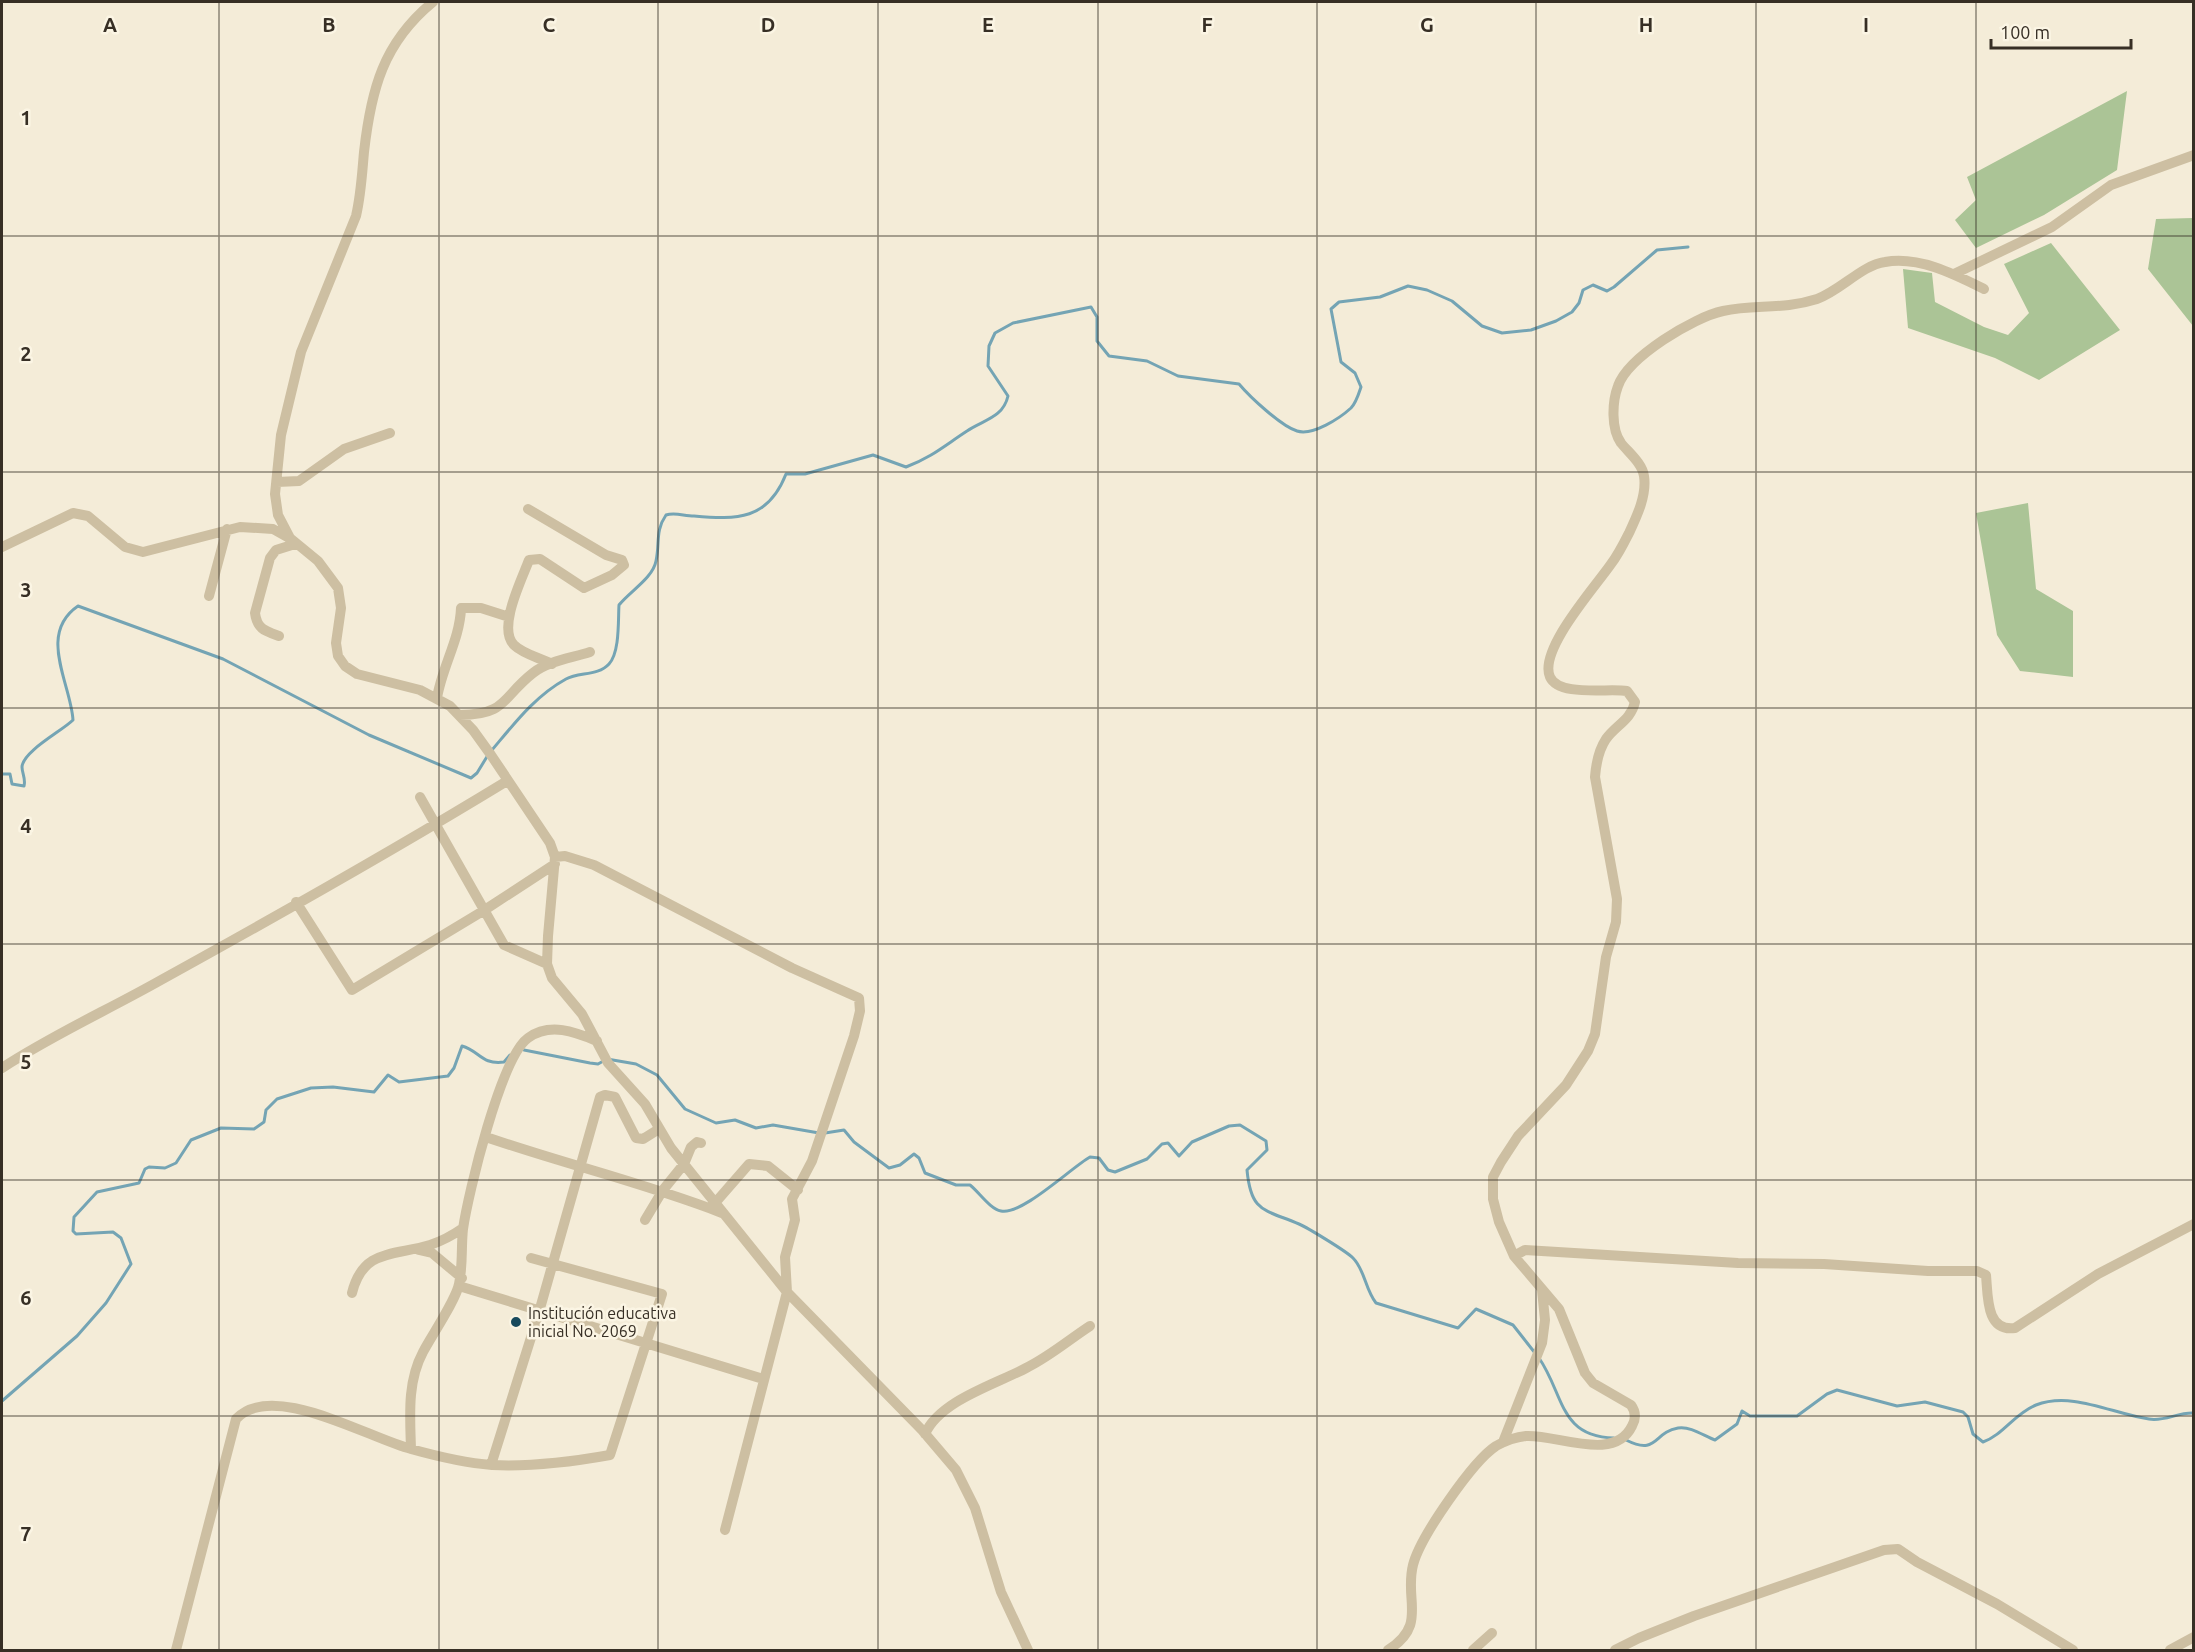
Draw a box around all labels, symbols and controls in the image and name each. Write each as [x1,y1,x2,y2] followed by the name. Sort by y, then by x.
[1991,12,2130,50] scale bar
[103,13,117,36] text: A
[322,13,336,36] text: B
[543,13,556,36] text: C
[761,13,775,36] text: D
[982,13,994,36] text: E
[1201,13,1213,36] text: F
[1420,13,1434,36] text: G
[1639,13,1653,36] text: H
[1863,13,1869,36] text: I
[2000,22,2050,42] text: 100 m
[20,106,32,129] text: 1
[20,342,32,365] text: 2
[20,578,32,601] text: 3
[20,814,32,837] text: 4
[20,1050,32,1073] text: 5
[20,1286,32,1309] text: 6
[528,1304,676,1340] place label: Institución educativa inicial No. 2069
[509,1315,523,1329] marker: Institución educativa inicial No. 2069
[20,1522,32,1545] text: 7

